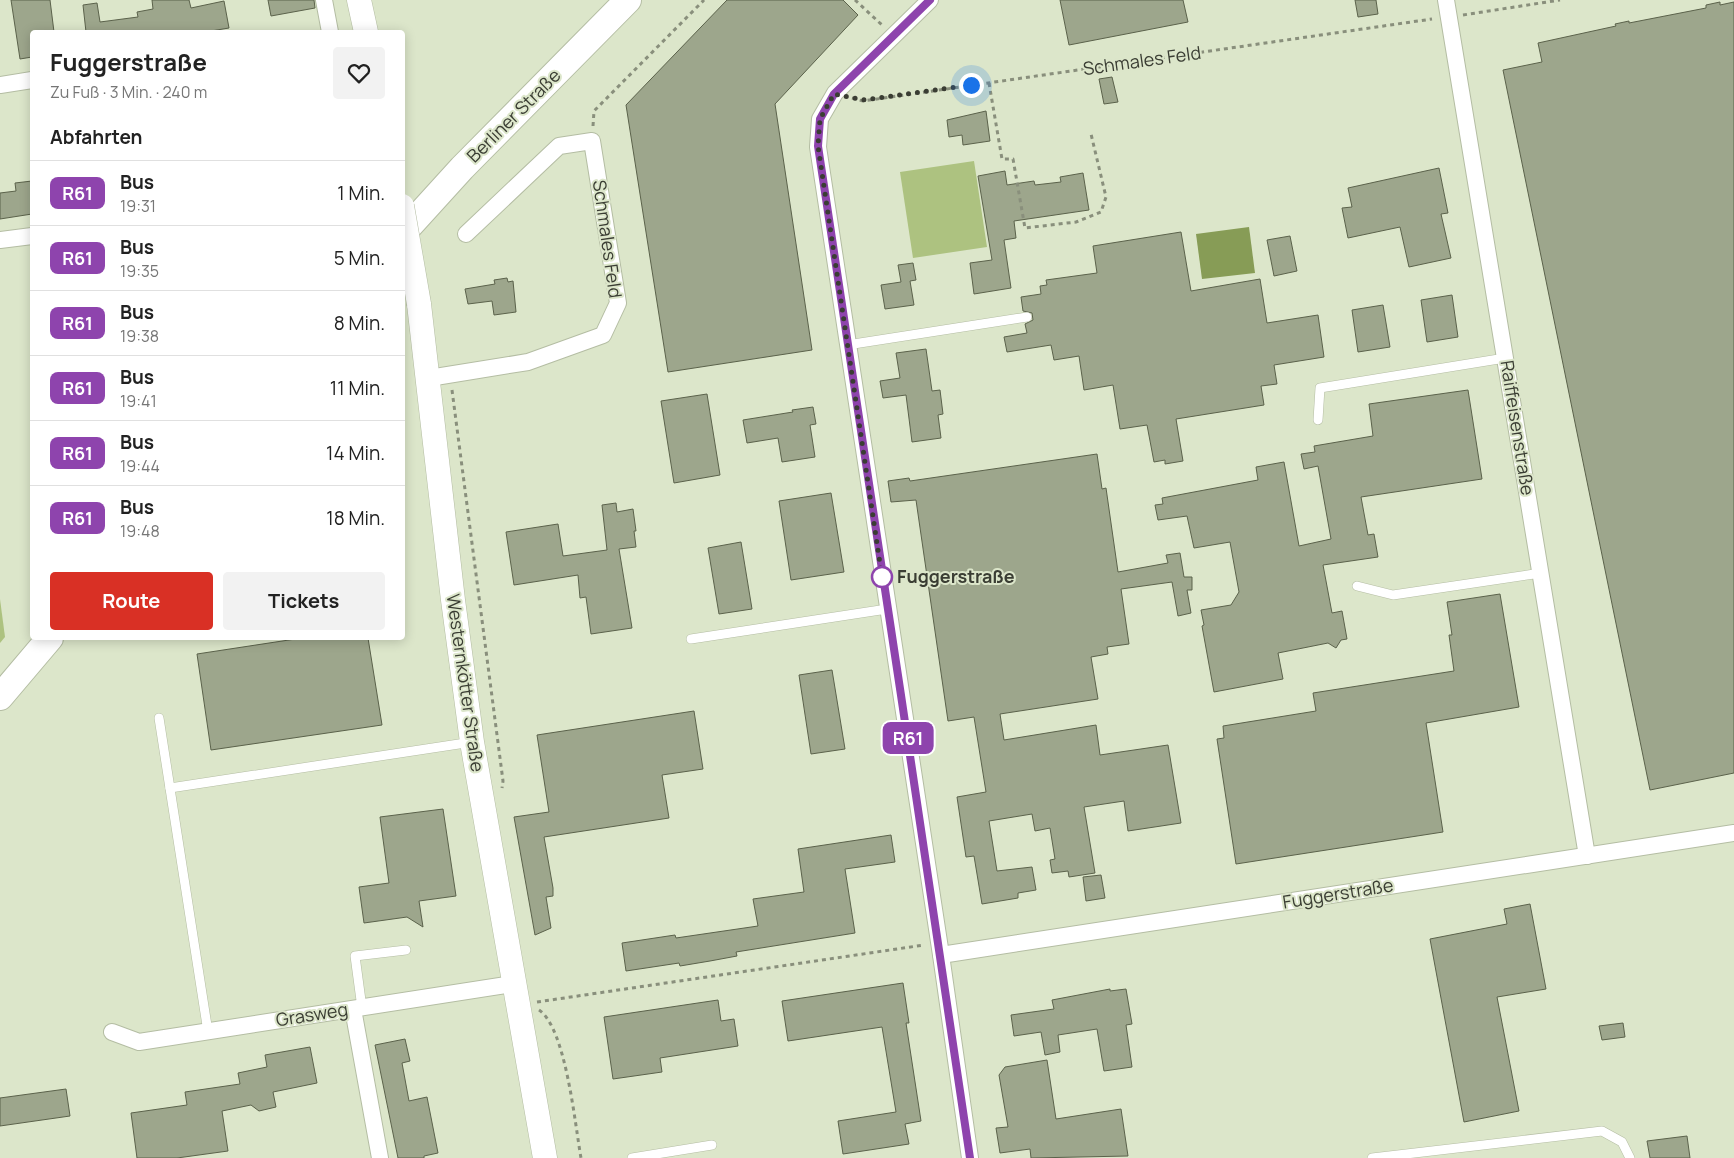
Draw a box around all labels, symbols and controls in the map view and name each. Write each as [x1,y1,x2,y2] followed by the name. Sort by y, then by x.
[1081,40,1202,80] street label: Schmales Feld
[50,45,207,78] text: Fuggerstraße
[333,47,385,99] button: heart
[461,63,565,167] street label: Berliner Straße
[959,73,984,98] your location
[50,81,207,103] text: Zu Fuß · 3 Min. · 240 m
[50,124,143,150] text: Abfahrten
[120,169,154,195] text: Bus
[588,178,628,299] street label: Schmales Feld
[337,180,385,206] text: 1 Min.
[62,181,93,205] text: R61
[120,195,156,217] text: 19:31
[120,234,154,260] text: Bus
[334,245,385,271] text: 5 Min.
[62,246,93,270] text: R61
[120,260,159,282] text: 19:35
[120,299,154,325] text: Bus
[334,310,385,336] text: 8 Min.
[62,311,93,335] text: R61
[120,325,159,347] text: 19:38
[1495,359,1541,497] street label: Raiffeisenstraße
[120,364,154,390] text: Bus
[330,375,385,401] text: 11 Min.
[62,376,93,400] text: R61
[120,390,157,412] text: 19:41
[120,429,154,455] text: Bus
[326,440,385,466] text: 14 Min.
[62,441,93,465] text: R61
[120,455,160,477] text: 19:44
[120,494,154,520] text: Bus
[326,505,385,531] text: 18 Min.
[62,506,93,530] text: R61
[120,520,160,542] text: 19:48
[897,564,1015,588] place label: Fuggerstraße
[871,566,893,588] marker: Fuggerstraße
[50,572,213,630] button: Route
[223,572,385,630] button: Tickets
[442,592,490,773] street label: Westernkötter Straße
[879,722,937,754] line badge: R61
[893,726,923,750] text: R61
[1281,872,1395,914] street label: Fuggerstraße
[274,996,350,1032] street label: Grasweg

